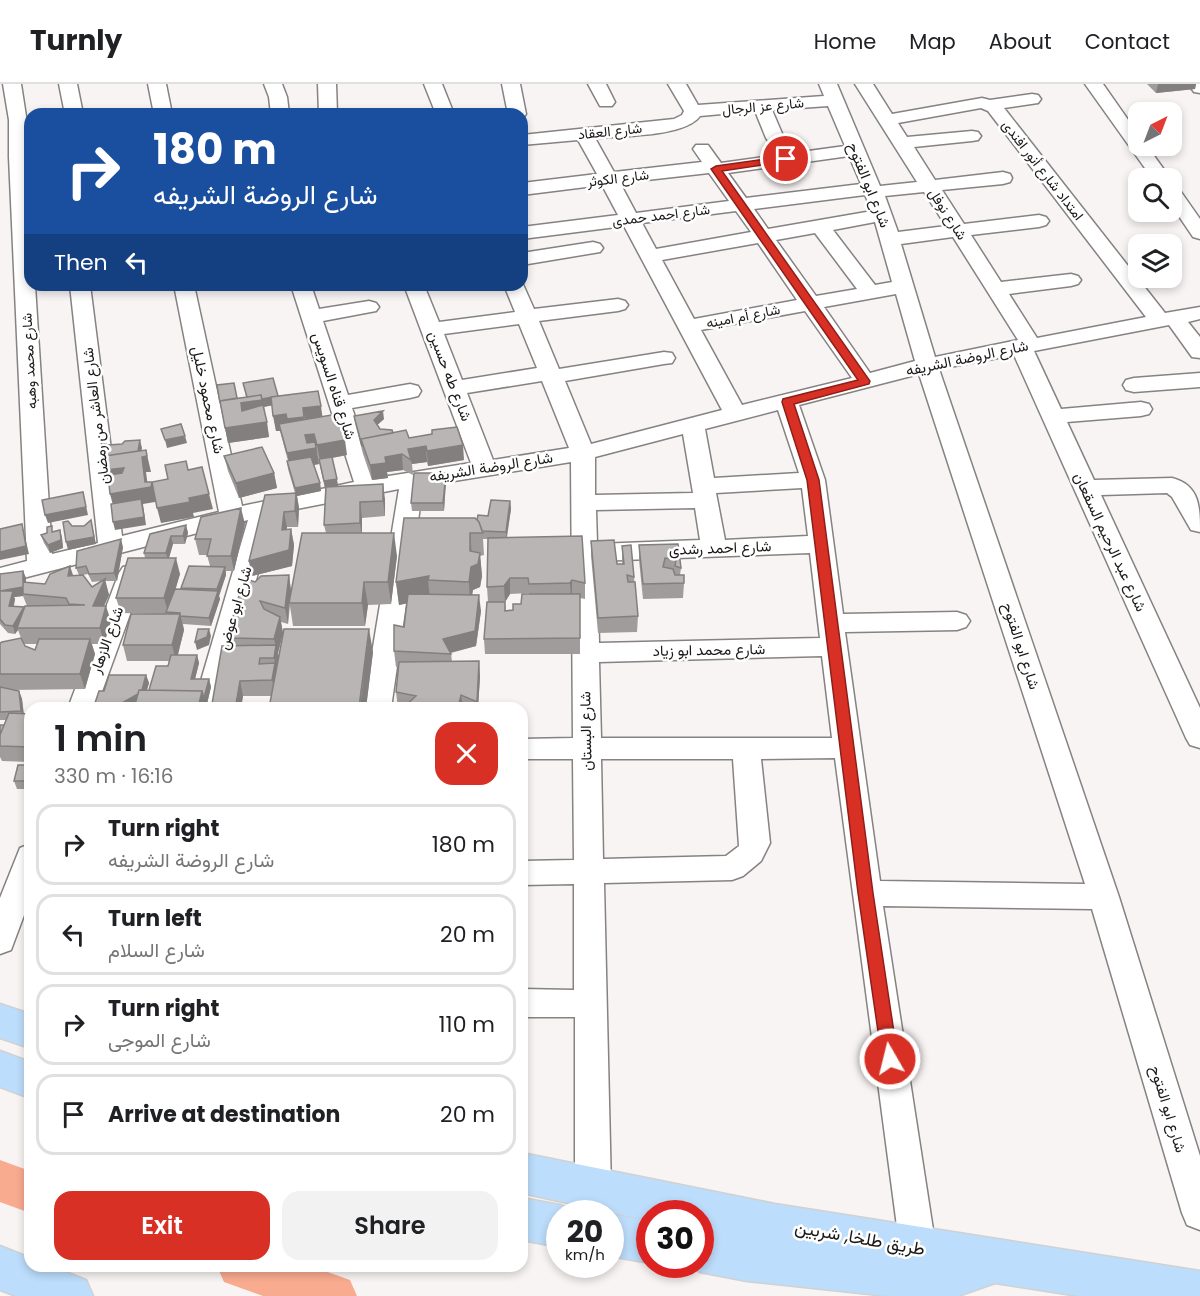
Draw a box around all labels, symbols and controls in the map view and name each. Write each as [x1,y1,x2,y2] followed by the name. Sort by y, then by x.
[30,21,122,60] text: Turnly
[814,27,876,56] text: Home
[909,27,956,56] text: Map
[989,27,1052,56] text: About
[1085,27,1170,56] text: Contact
[721,92,805,121] street label: شارع عز الرجال
[1128,102,1182,156] north arrow
[1128,102,1182,288] map controls
[997,116,1089,225] street label: امتداد شارع أنور افندى
[577,118,643,145] street label: شارع العقاد
[153,120,277,179] text: 180 m
[54,132,132,210] icon: right
[760,133,811,184] pin
[842,139,896,231] street label: شارع ابو الفتوح
[769,142,802,175] icon: arrive
[585,164,650,193] street label: شارع الكوثر
[1128,168,1182,222] button: search
[153,176,378,213] text: شارع الروضة الشريفه
[923,184,972,244] street label: شارع نوفل
[611,199,711,232] street label: شارع احمد حمدى
[1128,234,1182,288] button: layers
[120,246,153,279] icon: left
[54,247,108,278] text: Then
[704,299,782,334] street label: شارع أم امينه
[16,312,43,410] street label: شارع محمد وهبه
[423,328,477,425] street label: شارع طه حسين
[306,330,362,443] street label: شارع قناه السويس
[904,334,1030,382] street label: شارع الروضة الشريفه
[186,344,230,456] street label: شارع محمود خليل
[77,346,115,486] street label: شارع العاشر من رمضان
[428,446,554,488] street label: شارع الروضة الشريفه
[1068,469,1152,615] street label: شارع عبد الرحيم السقعان
[668,535,772,561] street label: شارع احمد رشدى
[213,563,257,652] street label: شارع ابو عوض
[997,600,1045,692] street label: شارع ابو الفتوح
[84,603,129,677] street label: شارع الازهار
[653,638,766,662] street label: شارع محمد ابو زياد
[574,691,598,771] street label: شارع البستان
[54,713,147,764] text: 1 min
[435,722,498,785] button: close
[54,762,173,790] text: 330 m · 16:16
[108,813,219,844] text: Turn right
[57,828,90,861] icon: right
[432,829,495,860] text: 180 m
[108,846,274,874] text: شارع الروضة الشريفه
[108,903,202,934] text: Turn left
[57,918,90,951] icon: left
[440,919,495,950] text: 20 m
[108,936,205,964] text: شارع السلام
[108,993,219,1024] text: Turn right
[57,1008,90,1041] icon: right
[439,1009,495,1040] text: 110 m
[108,1026,211,1054] text: شارع الموجى
[858,1027,922,1091] position arrow
[1144,1063,1192,1155] street label: شارع ابو الفتوح
[57,1098,90,1131] icon: arrive
[108,1099,340,1130] text: Arrive at destination
[440,1099,495,1130] text: 20 m
[54,1191,270,1260] button: Exit
[282,1191,498,1260] button: Share
[636,1200,714,1278] speed limit sign: 30
[567,1210,603,1253] text: 20
[793,1214,927,1261] street label: طريق طلخا, شربين
[565,1244,605,1265] text: km/h

